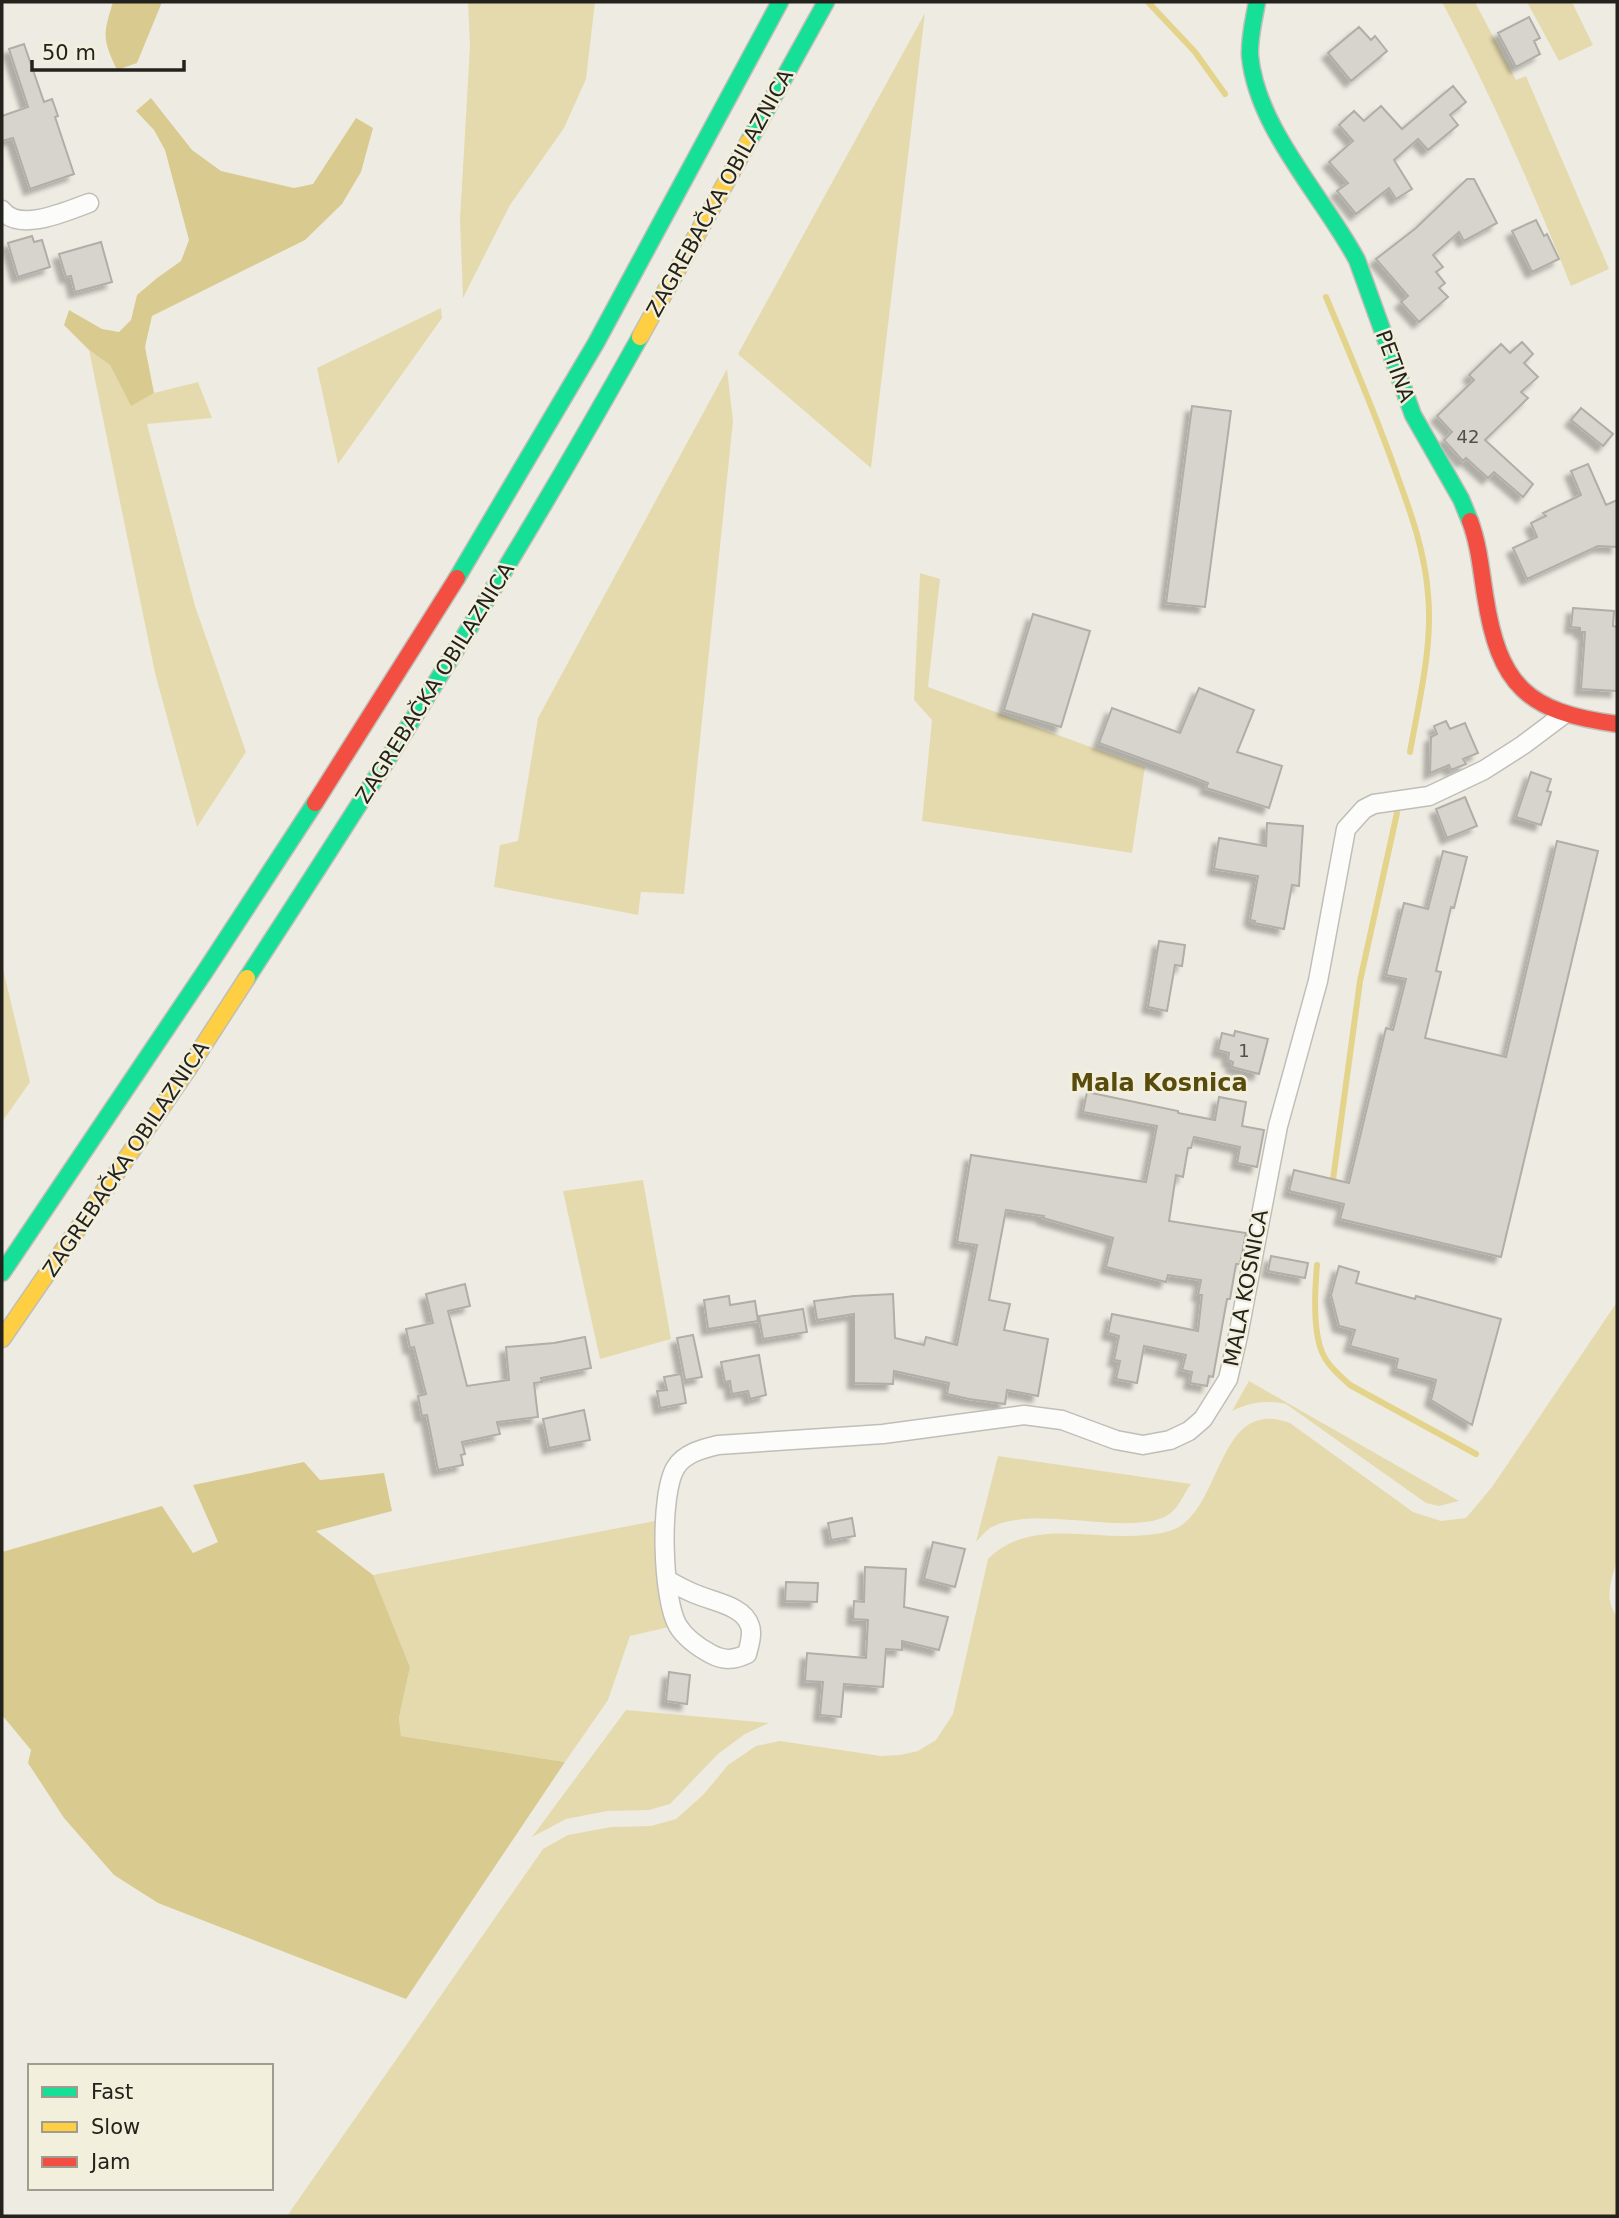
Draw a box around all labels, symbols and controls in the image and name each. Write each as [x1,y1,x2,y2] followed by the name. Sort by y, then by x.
[32,28,184,72] scale bar
[42,41,96,65] text: 50 m
[641,64,798,321] street label: ZAGREBAČKA OBILAZNICA
[1371,327,1419,406] street label: PETINA
[1457,426,1479,447] house number: 42
[350,557,519,808] street label: ZAGREBAČKA OBILAZNICA
[37,1036,214,1281] street label: ZAGREBAČKA OBILAZNICA
[1238,1040,1250,1061] house number: 1
[1070,1069,1248,1097] district label: Mala Kosnica
[1219,1207,1273,1368] street label: MALA KOSNICA
[28,2064,273,2190] legend
[91,2080,133,2104] text: Fast
[91,2115,140,2139] text: Slow
[89,2150,131,2174] text: Jam

